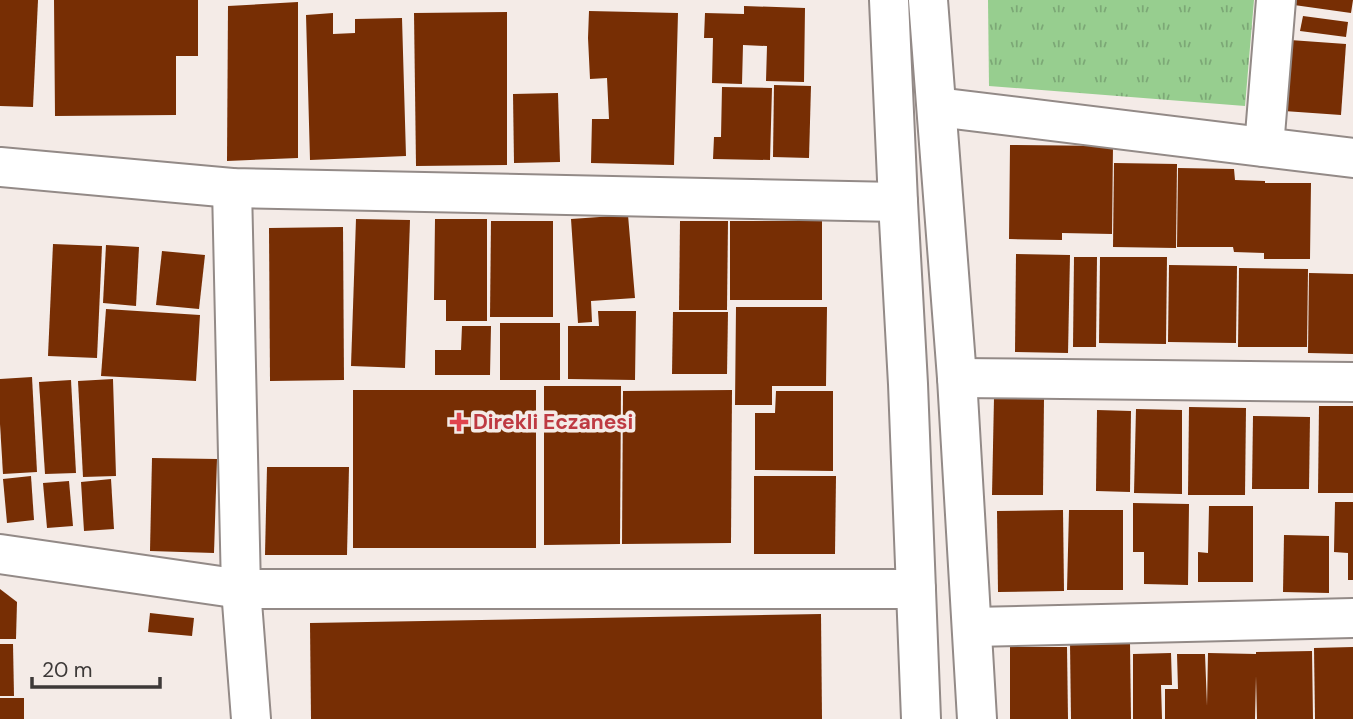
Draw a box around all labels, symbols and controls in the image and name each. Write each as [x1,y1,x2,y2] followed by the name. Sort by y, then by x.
[473,408,633,436] place label: Direkli Eczanesi
[451,414,467,430] marker: Direkli Eczanesi
[32,646,159,690] scale bar
[42,656,93,684] text: 20 m

